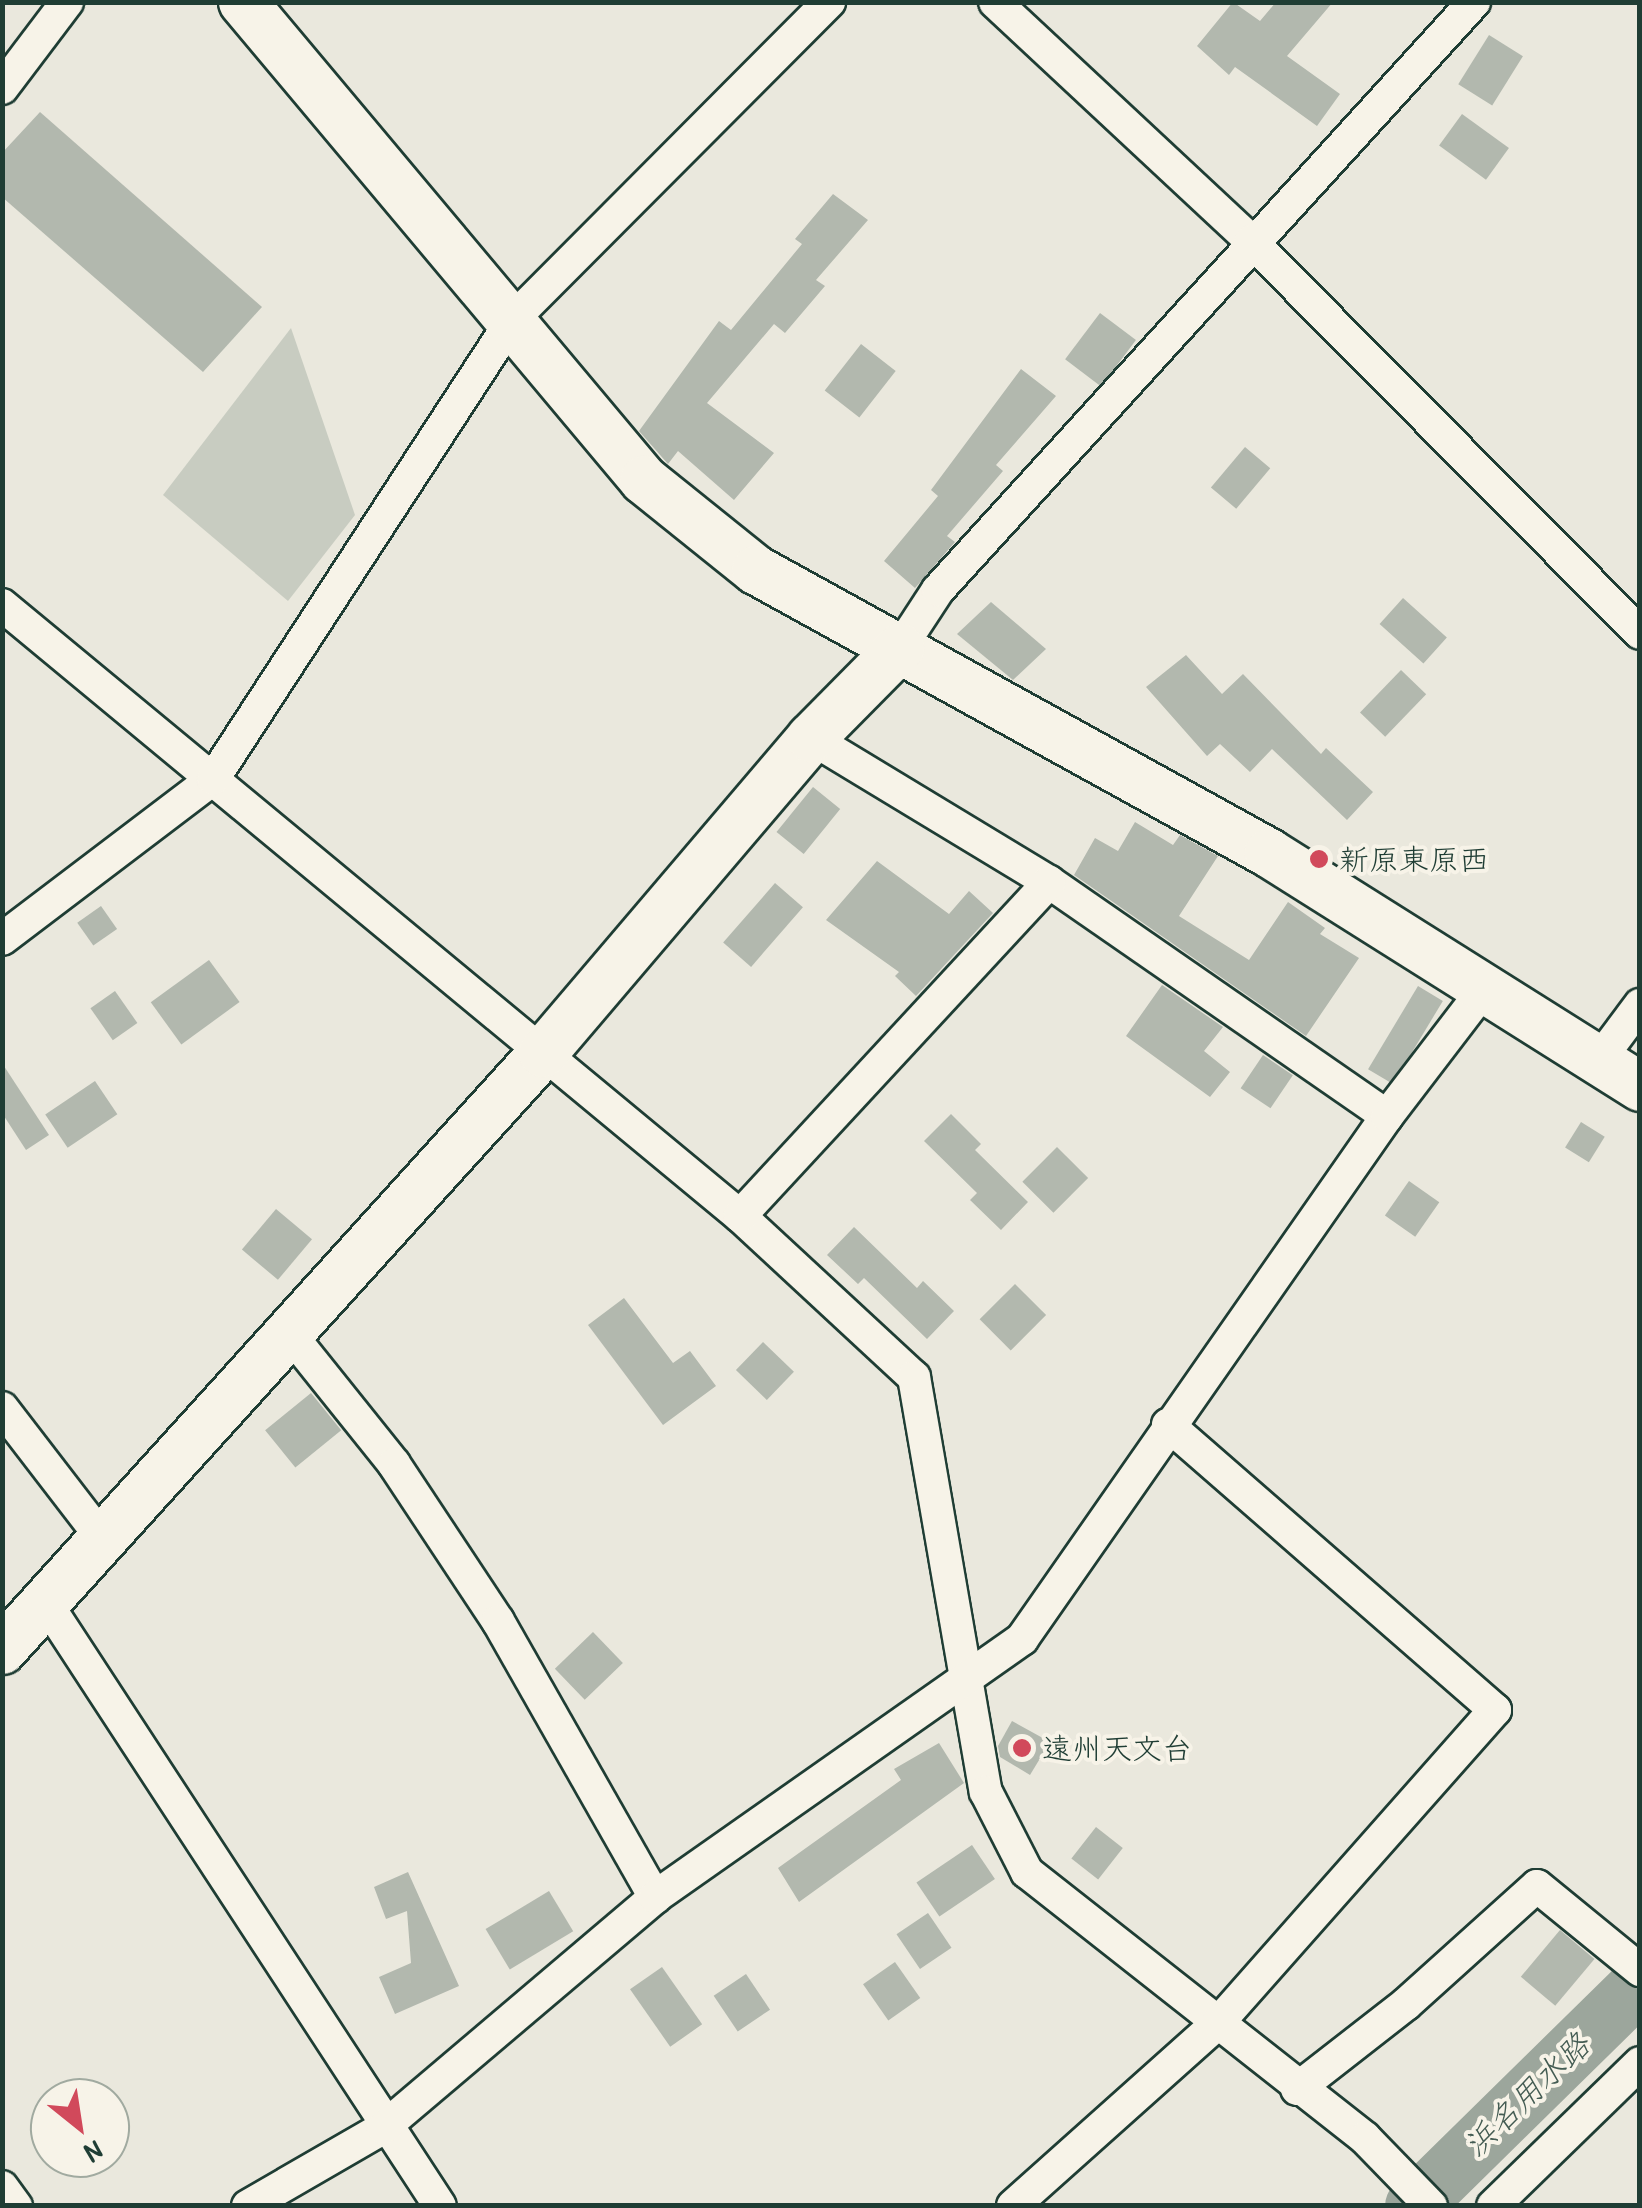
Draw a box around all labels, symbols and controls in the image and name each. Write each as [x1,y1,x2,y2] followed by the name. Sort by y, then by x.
[1339,841,1489,877] place label: 新原東原西
[1308,848,1330,870] marker: 新原東原西
[1042,1730,1192,1766] place label: 遠州天文台
[1011,1737,1033,1759] marker: 遠州天文台
[1456,2026,1598,2164] water label: 浜名用水路
[30,2078,130,2178] north arrow
[78,2132,110,2172] text: N

